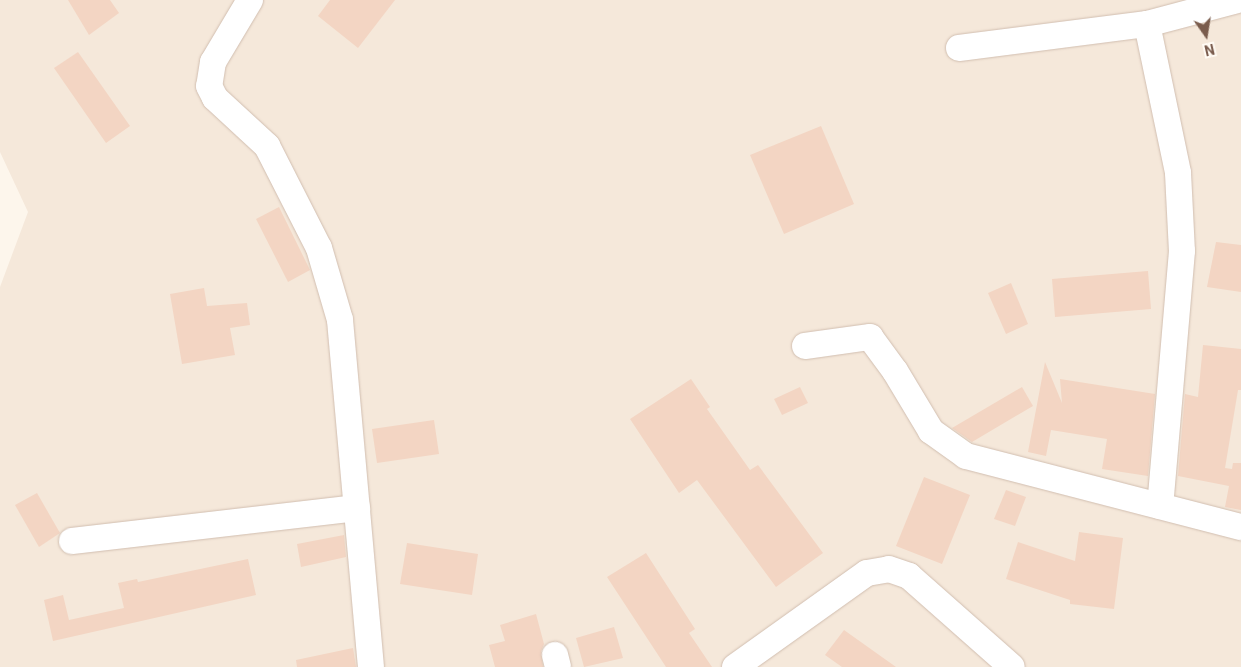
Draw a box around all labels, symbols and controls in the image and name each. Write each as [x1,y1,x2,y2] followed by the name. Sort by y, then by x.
[1181,10,1231,60] north arrow
[1203,41,1216,59] text: N

